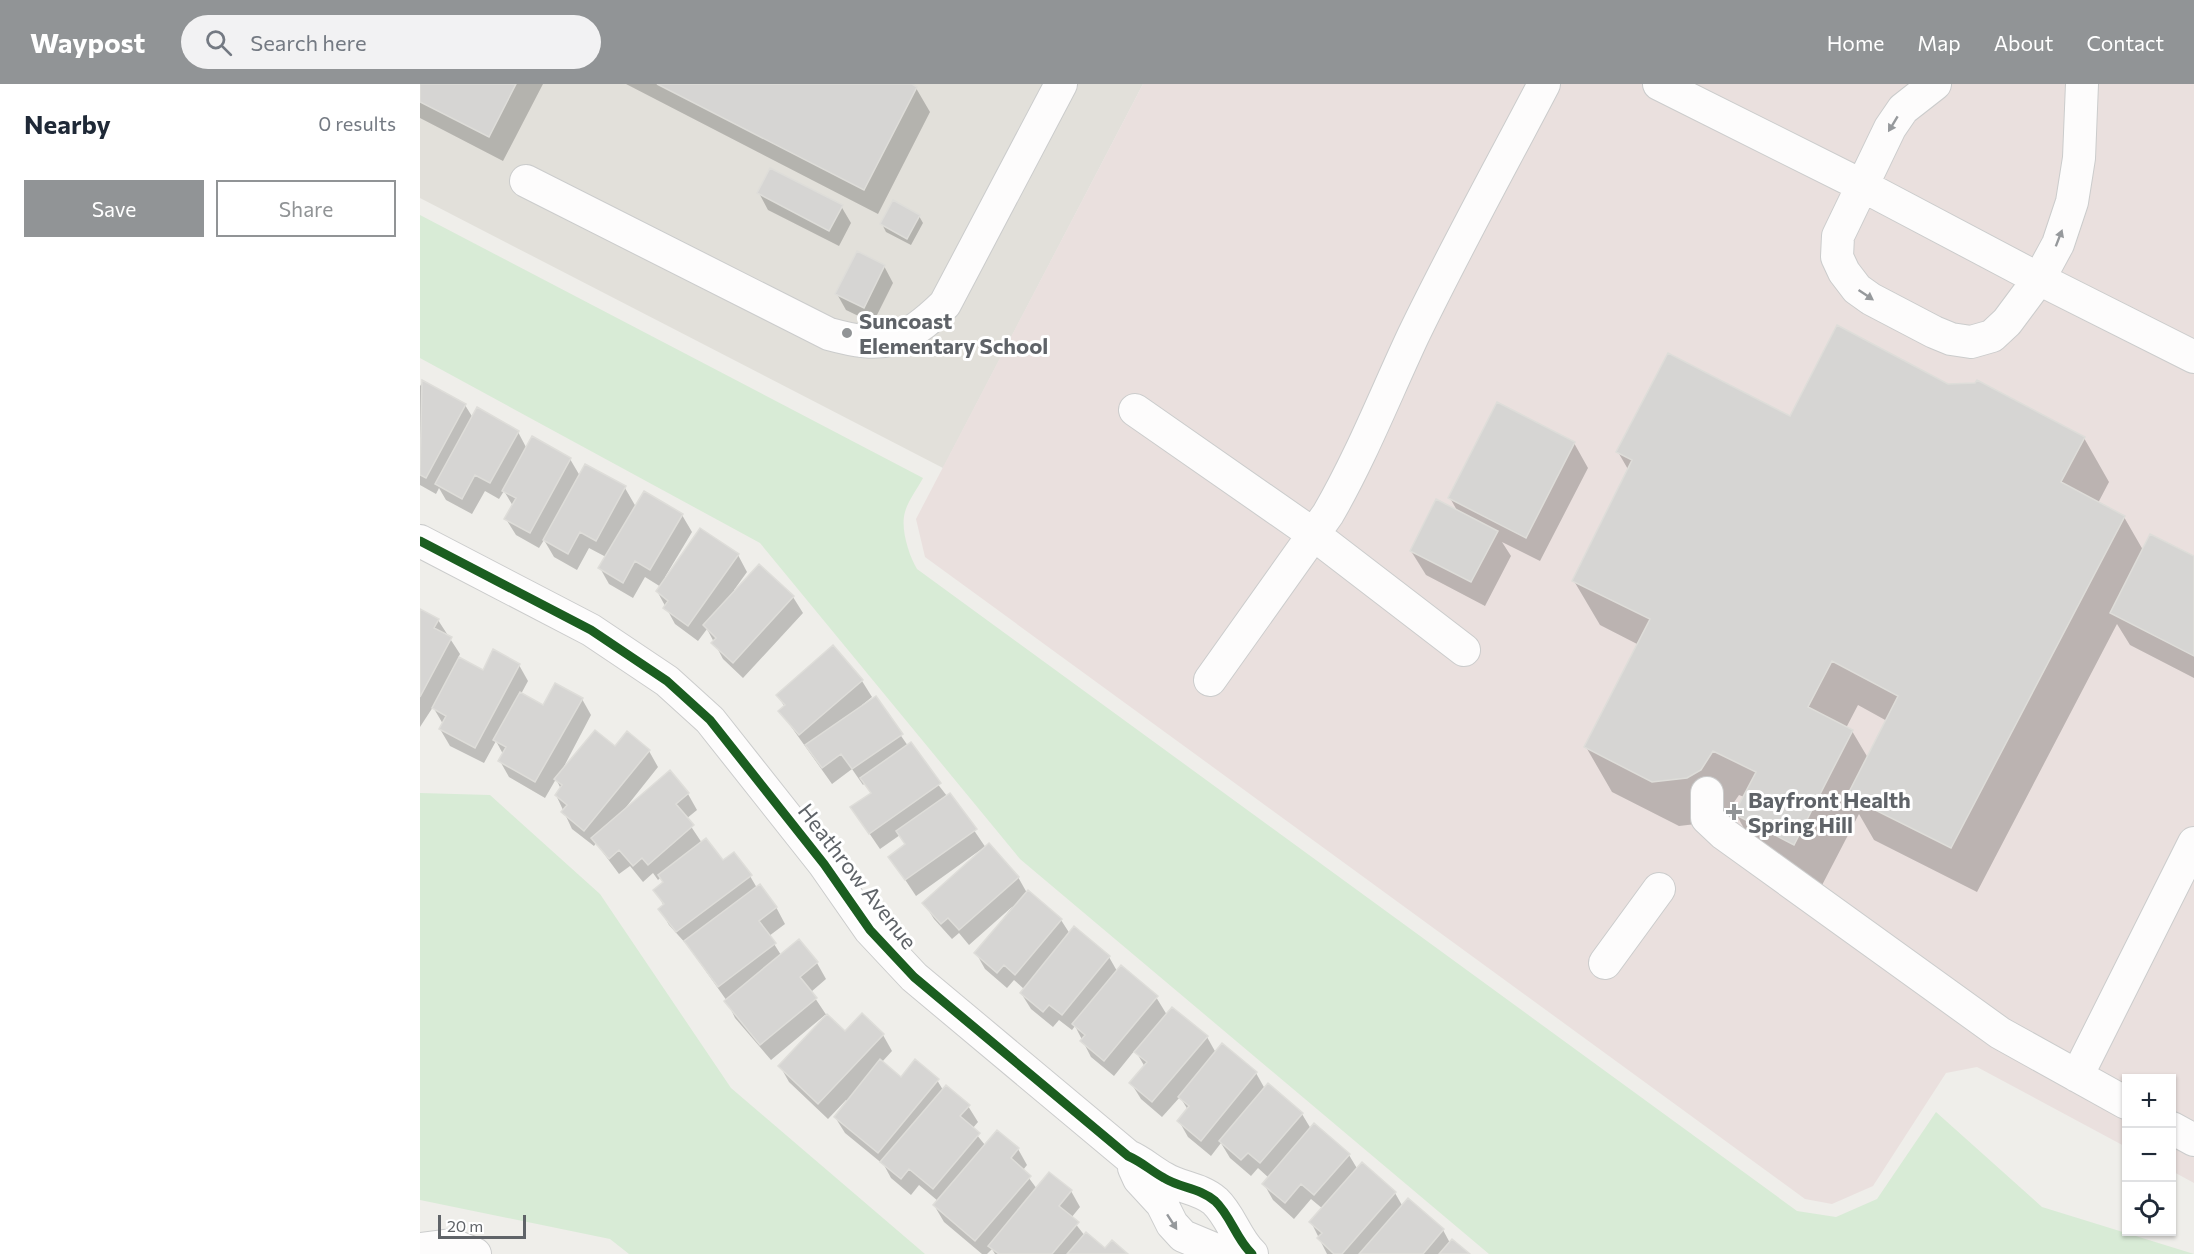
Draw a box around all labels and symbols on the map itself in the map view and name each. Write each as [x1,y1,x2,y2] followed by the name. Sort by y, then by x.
[1888,116,1899,132] one-way arrow
[2055,229,2065,247] one-way arrow
[1858,289,1874,300] one-way arrow
[859,307,1048,359] place label: Suncoast Elementary School
[840,326,854,340] marker: Suncoast Elementary School
[1748,786,1911,838] place label: Bayfront Health Spring Hill
[793,798,923,954] street label: Heathrow Avenue
[1725,803,1743,821] marker: Bayfront Health Spring Hill
[438,1212,526,1240] scale bar
[1166,1213,1178,1229] one-way arrow

